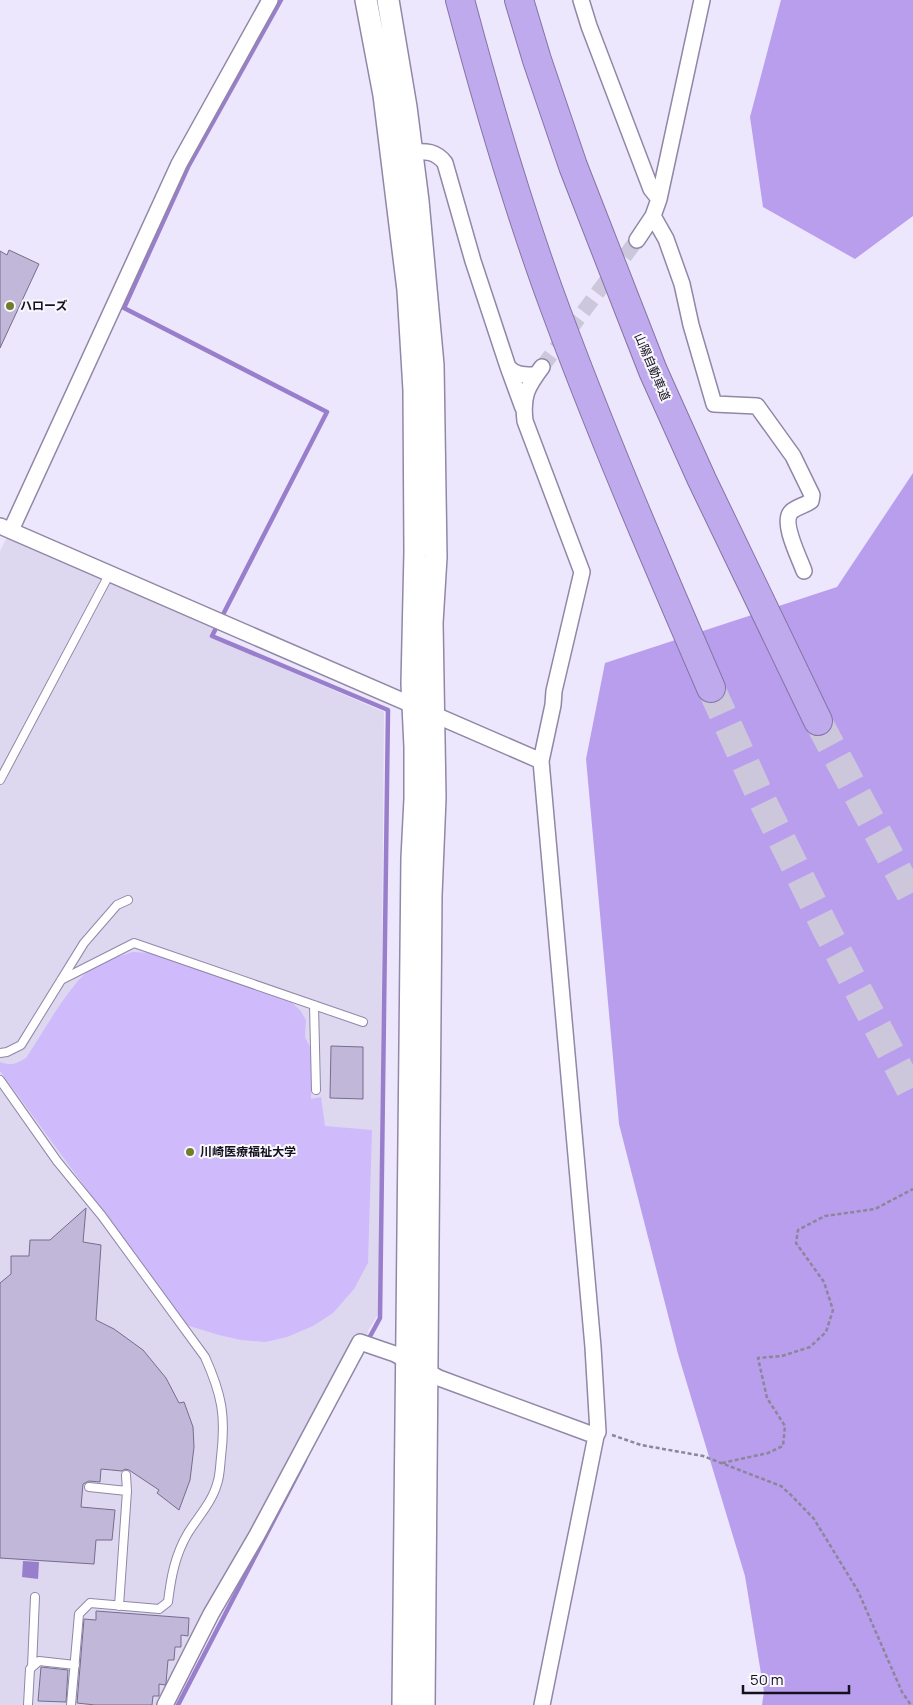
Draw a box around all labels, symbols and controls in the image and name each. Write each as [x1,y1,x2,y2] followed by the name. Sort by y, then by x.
[20,297,67,314] place label: ハローズ
[4,300,16,312] marker: ハローズ
[631,330,674,403] street label: 山陽自動車道
[200,1143,296,1160] place label: 川崎医療福祉大学
[184,1146,196,1158] marker: 川崎医療福祉大学
[743,1662,849,1694] scale bar
[750,1669,784,1690] text: 50 m

